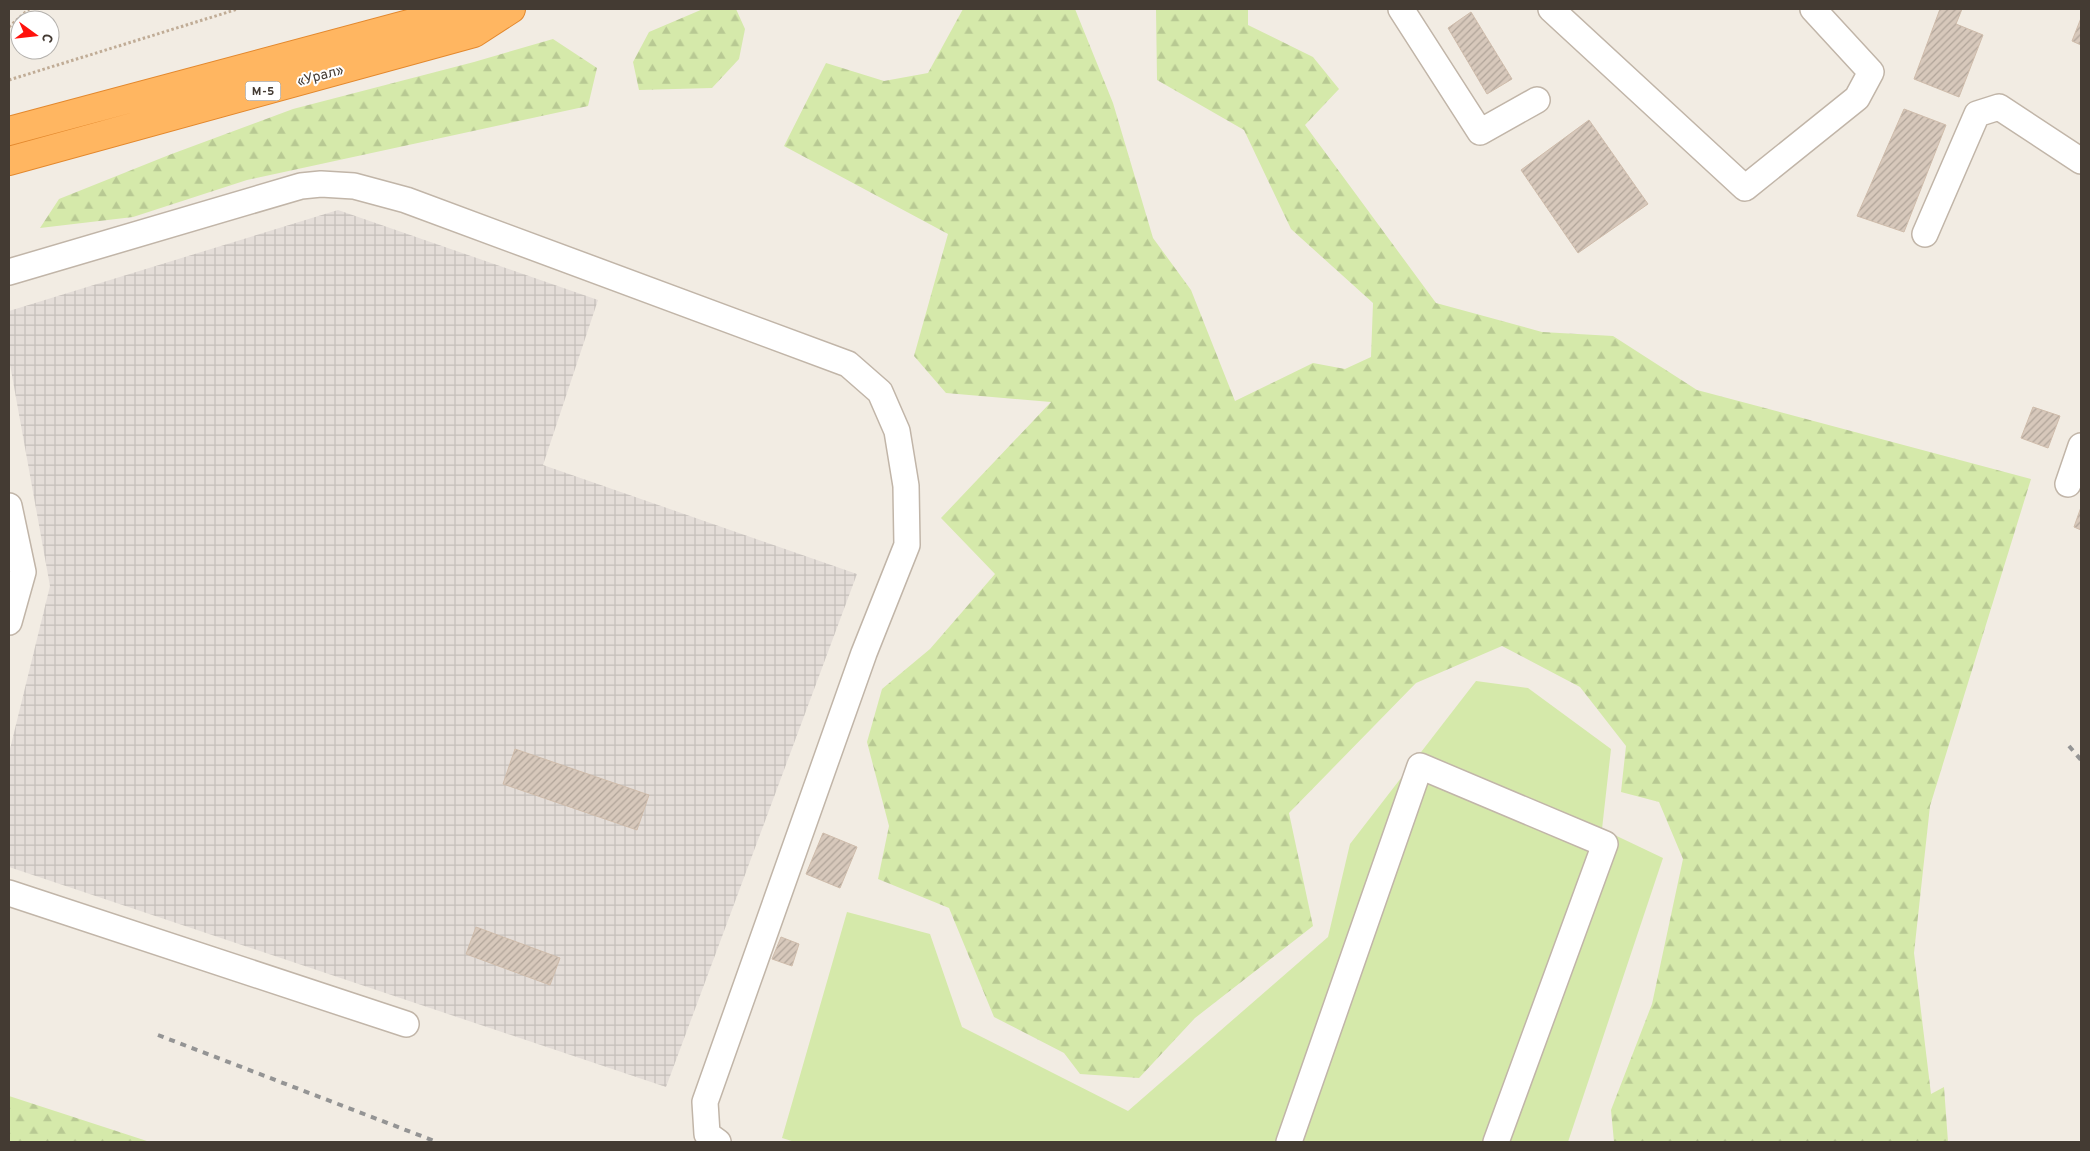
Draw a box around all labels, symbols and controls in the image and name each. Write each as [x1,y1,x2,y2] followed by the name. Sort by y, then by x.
[10,10,60,60] north arrow
[37,31,55,45] text: С
[295,62,346,91] street label: «Урал»
[246,82,280,100] road number: М-5

